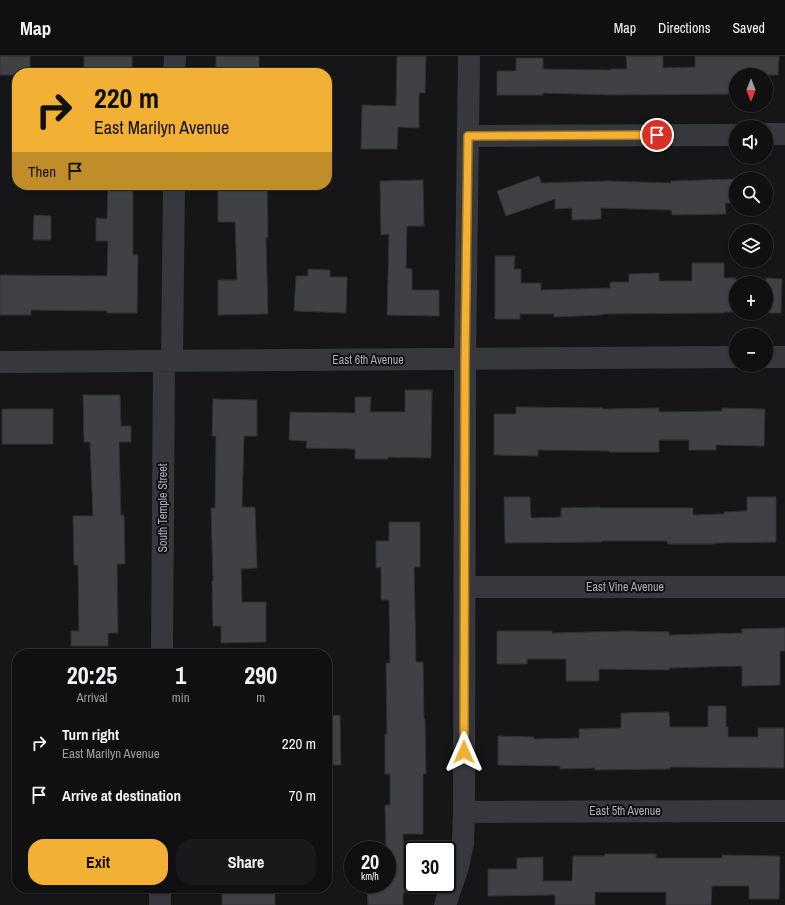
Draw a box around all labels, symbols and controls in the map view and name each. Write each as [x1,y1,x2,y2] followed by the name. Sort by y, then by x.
[20,15,51,41] text: Map
[614,19,636,37] text: Map
[658,19,710,37] text: Directions
[732,19,765,37] text: Saved
[729,68,773,112] north arrow
[729,68,773,372] map controls
[94,79,159,117] text: 220 m
[28,84,80,136] icon: right
[94,115,229,140] text: East Marilyn Avenue
[640,118,674,152] pin
[729,120,773,164] button: sound
[646,124,668,146] icon: arrive
[64,160,86,182] icon: arrive
[28,161,56,182] text: Then
[729,172,773,216] button: search
[729,224,773,268] button: layers
[729,276,773,320] button: +
[729,328,773,372] button: −
[332,352,404,368] street label: East 6th Avenue
[155,463,171,553] street label: South Temple Street
[586,579,664,595] street label: East Vine Avenue
[67,659,117,691] text: 20:25
[175,659,186,691] text: 1
[244,659,277,691] text: 290
[77,689,107,706] text: Arrival
[172,689,190,706] text: min
[256,689,265,706] text: m
[62,724,119,745] text: Turn right
[443,731,485,773] position arrow
[28,732,50,754] icon: right
[282,733,316,754] text: 220 m
[62,745,160,762] text: East Marilyn Avenue
[28,784,50,806] icon: arrive
[62,785,181,806] text: Arrive at destination
[289,785,316,806] text: 70 m
[589,803,661,819] street label: East 5th Avenue
[28,839,168,885] button: Exit
[176,839,316,885] button: Share
[404,841,456,893] speed limit sign: 30
[361,848,379,875] text: 20
[361,870,379,883] text: km/h

